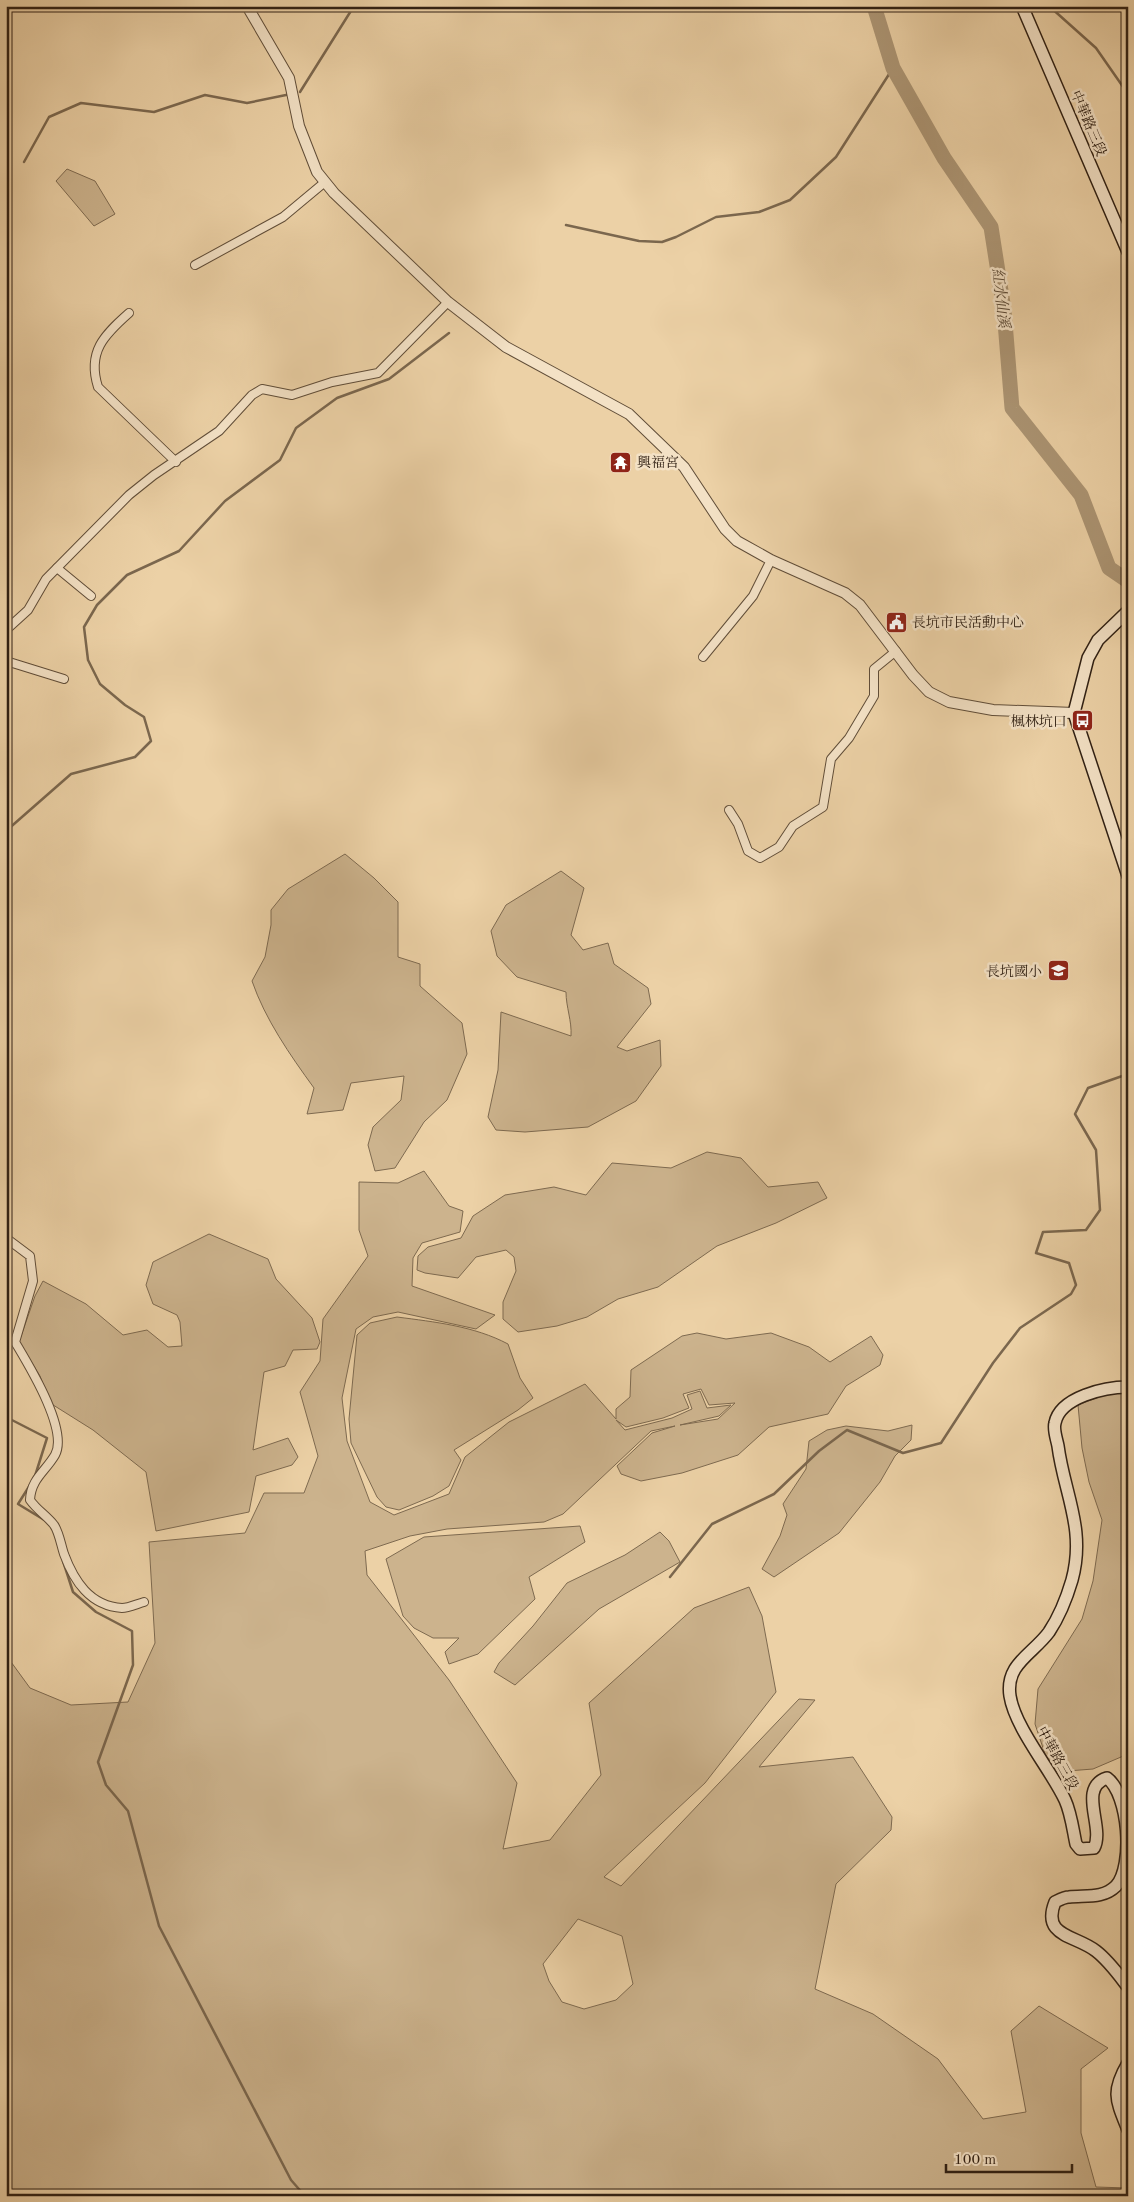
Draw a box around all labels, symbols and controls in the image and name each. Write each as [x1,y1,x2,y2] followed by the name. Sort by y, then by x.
[1068,88,1109,158] street label: 中華路三段
[988,267,1013,331] water label: 紅水仙溪
[609,450,633,474] temple icon: 興福宮
[637,455,679,470] place label: 興福宮
[884,610,908,634] public building icon: 長坑市民活動中心
[912,615,1024,630] place label: 長坑市民活動中心
[1071,709,1095,733] bus stop icon: 楓林坑口
[1011,714,1067,729] place label: 楓林坑口
[1046,959,1070,983] school or university icon: 長坑國小
[986,964,1042,979] place label: 長坑國小
[1034,1724,1081,1792] street label: 中華路三段
[946,2142,1073,2174] scale bar
[954,2153,996,2168] text: 100 m

